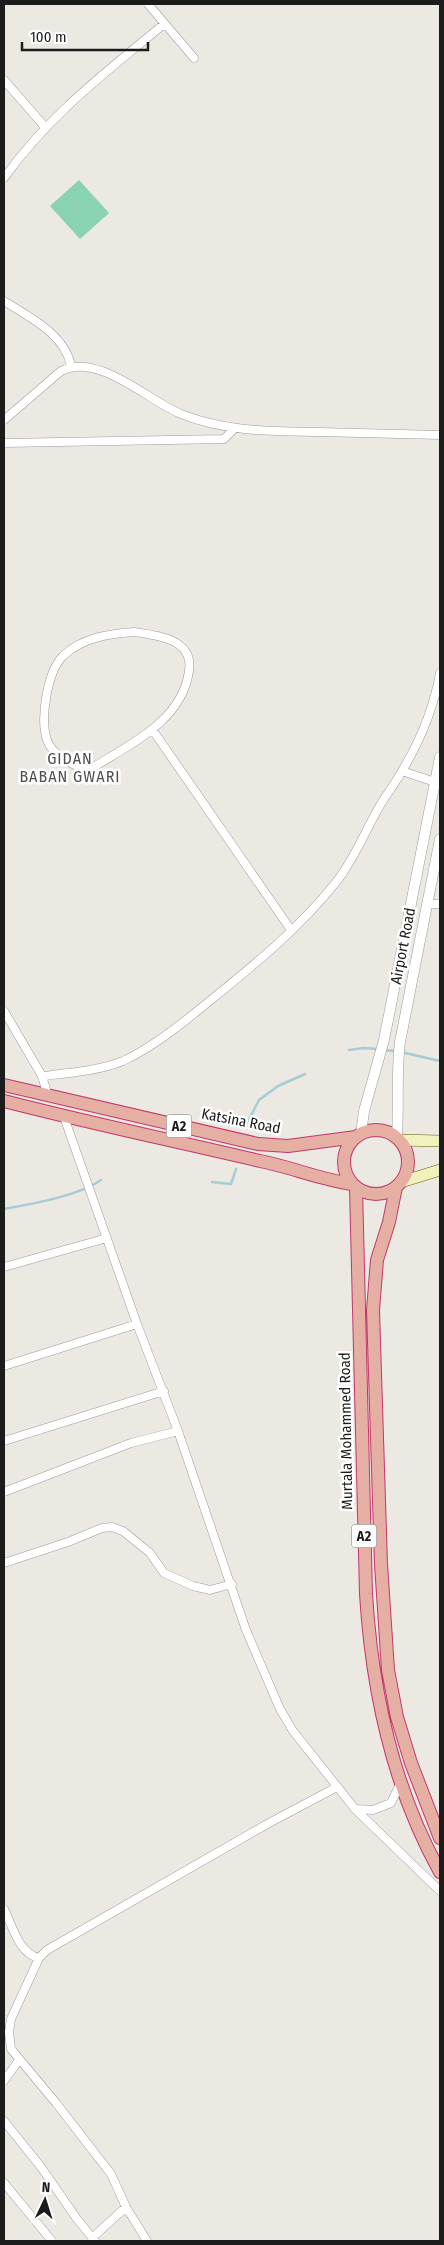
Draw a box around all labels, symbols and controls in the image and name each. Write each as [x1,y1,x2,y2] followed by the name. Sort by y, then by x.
[22,20,149,52] scale bar
[30,28,67,46] text: 100 m
[19,749,121,786] district label: GIDAN BABAN GWARI
[387,906,419,986] street label: Airport Road
[200,1105,282,1137] street label: Katsina Road
[166,1114,192,1138] road number: A2
[336,1352,356,1510] street label: Murtala Mohammed Road
[352,1524,376,1548] road number: A2
[20,2175,70,2225] north arrow
[41,2179,51,2196] text: N

